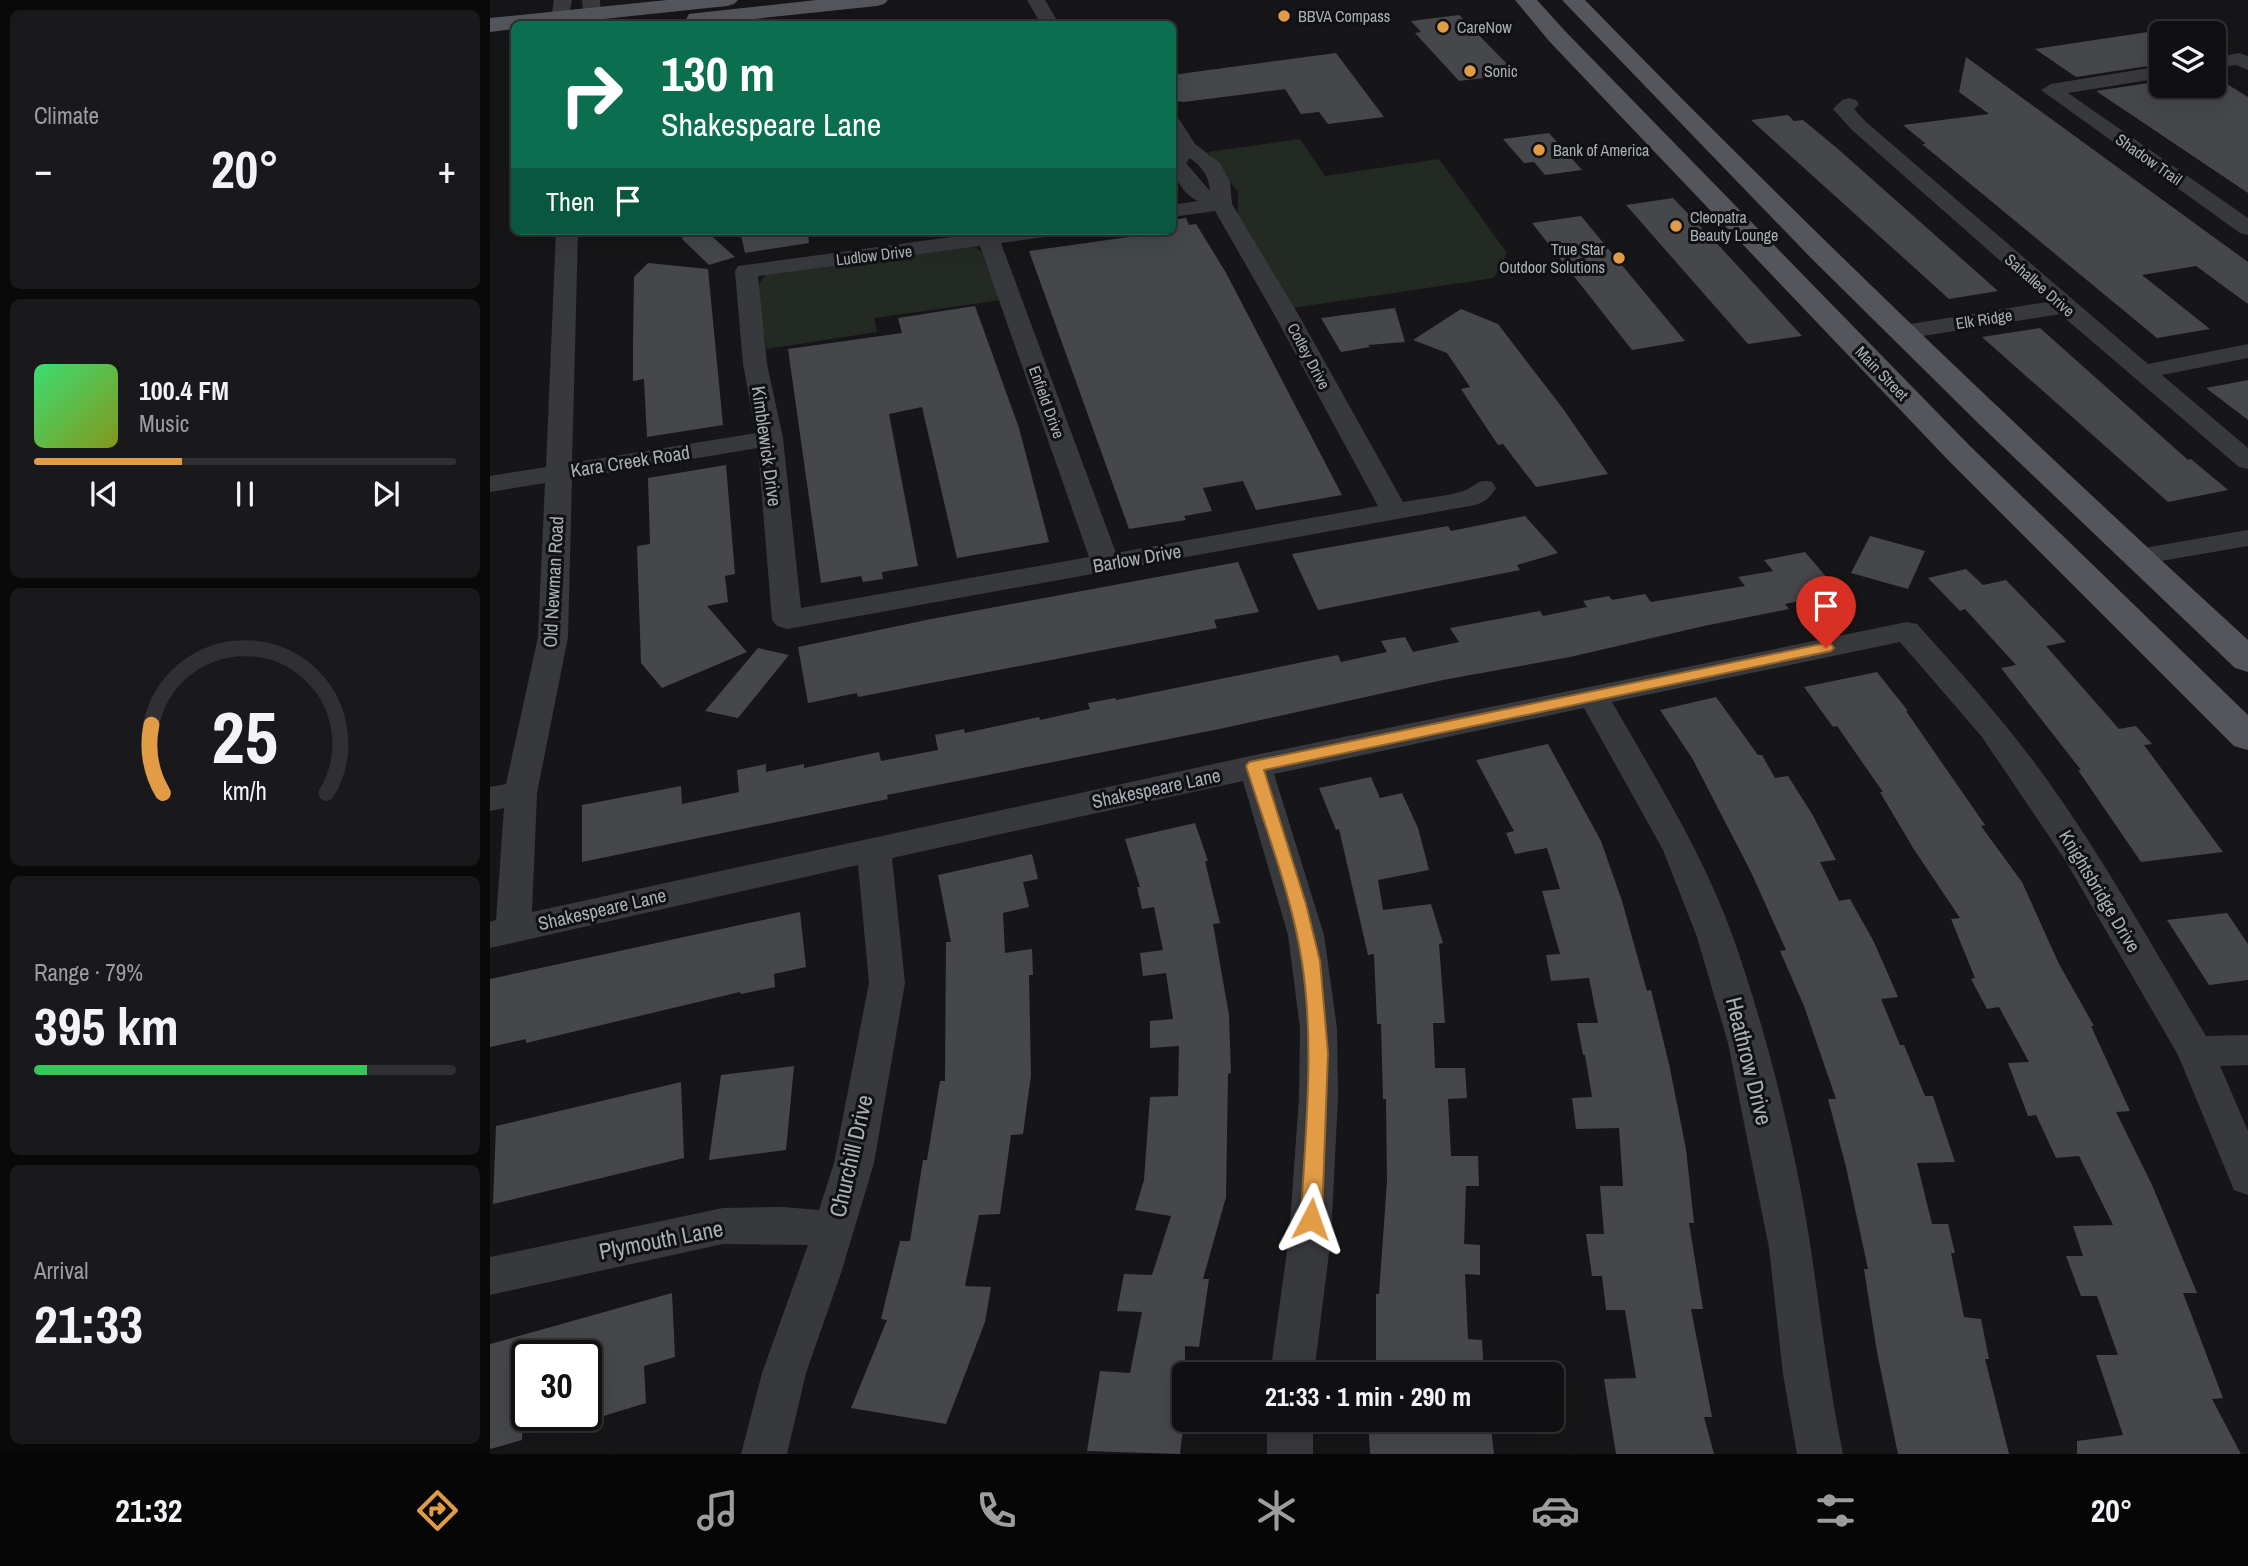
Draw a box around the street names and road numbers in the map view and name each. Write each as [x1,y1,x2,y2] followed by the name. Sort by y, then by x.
[2111,128,2187,190] street label: Shadow Trail
[835,239,913,271] street label: Ludlow Drive
[2000,248,2080,322] street label: Sahallee Drive
[1954,304,2014,334] street label: Elk Ridge
[1282,319,1336,393] street label: Cotley Drive
[1851,341,1914,405] street label: Main Street
[1024,363,1070,441] street label: Enfield Drive
[746,384,788,508] street label: Kimblewick Drive
[569,439,691,483] street label: Kara Creek Road
[537,516,569,648] street label: Old Newman Road
[1091,537,1183,579] street label: Barlow Drive
[1089,762,1223,814] street label: Shakespeare Lane
[2053,825,2147,957] street label: Knightsbridge Drive
[535,882,669,936] street label: Shakespeare Lane
[1719,994,1780,1128] street label: Heathrow Drive
[821,1092,880,1220] street label: Churchill Drive
[596,1212,726,1267] street label: Plymouth Lane

